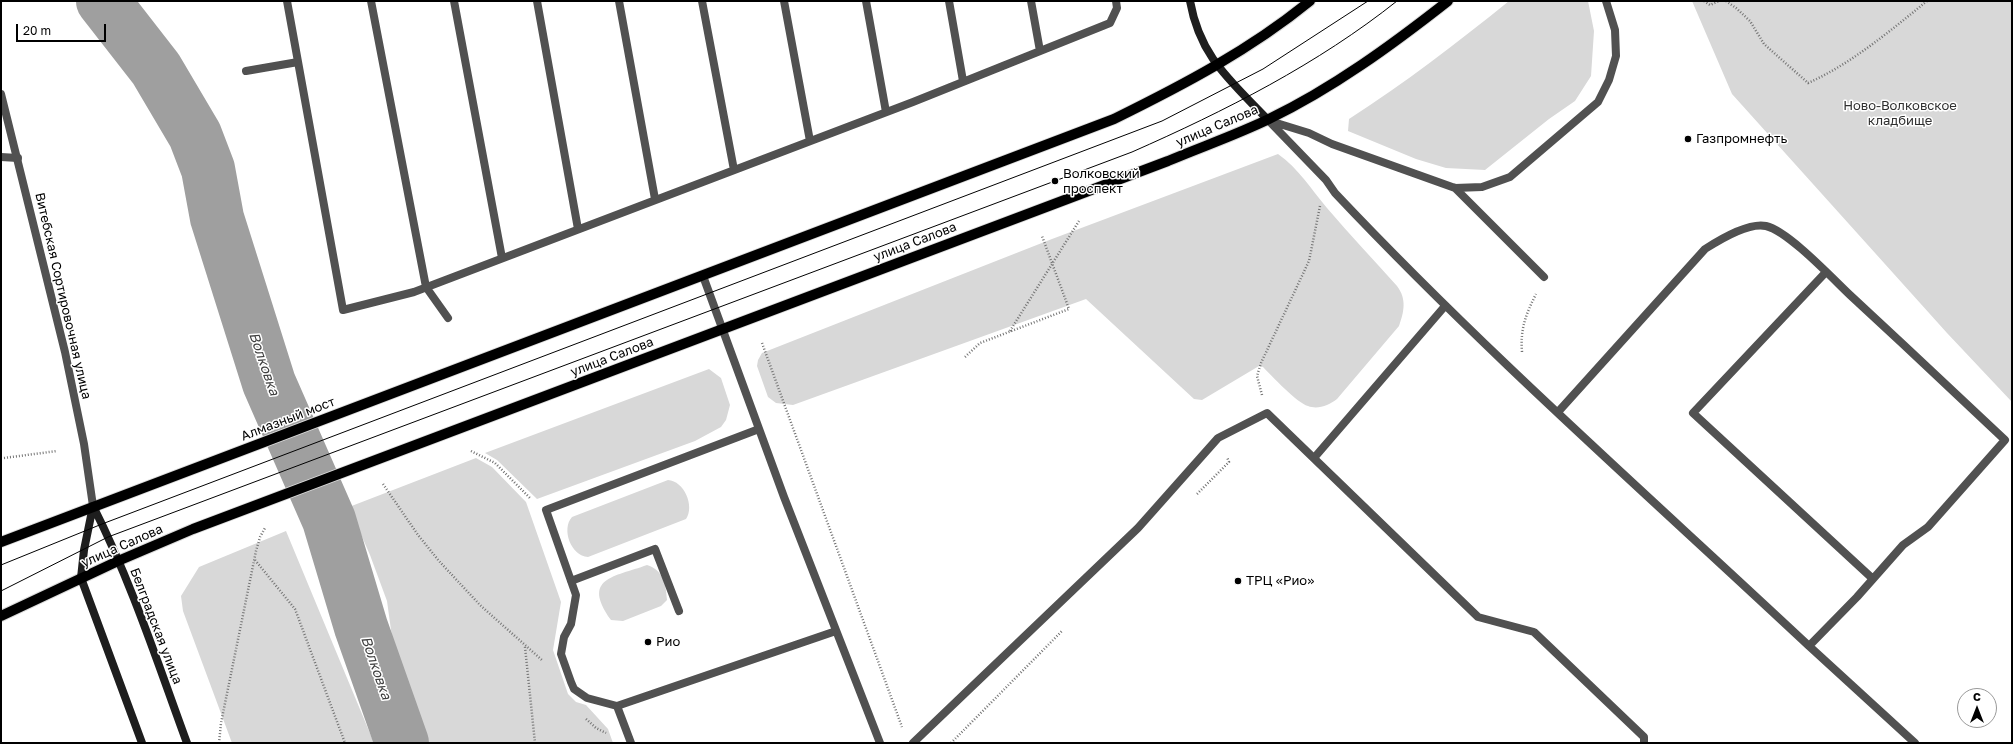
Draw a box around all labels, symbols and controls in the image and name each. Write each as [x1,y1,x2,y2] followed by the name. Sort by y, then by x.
[18,16,108,42] scale bar
[23,23,51,38] text: 20 m
[1843,98,1957,129] park label: Ново-Волковское кладбище
[1174,102,1260,150] street label: улица Салова
[1696,131,1787,147] place label: Газпромнефть
[1683,134,1693,144] marker: Газпромнефть
[1063,166,1140,197] place label: Волковский проспект
[1050,176,1060,186] marker: Волковский проспект
[32,191,94,401] street label: Витебская Сортировочная улица
[871,219,959,265] street label: улица Салова
[245,330,283,398] water label: Волковка
[568,334,656,380] street label: улица Салова
[239,394,337,444] street label: Алмазный мост
[79,521,165,571] street label: улица Салова
[127,566,185,686] street label: Белградская улица
[1246,573,1314,589] place label: ТРЦ «Рио»
[1233,576,1243,586] marker: ТРЦ «Рио»
[357,634,395,702] water label: Волковка
[656,634,680,650] place label: Рио
[643,637,653,647] marker: Рио
[1957,688,1997,728] north arrow
[1973,690,1981,703] text: С

